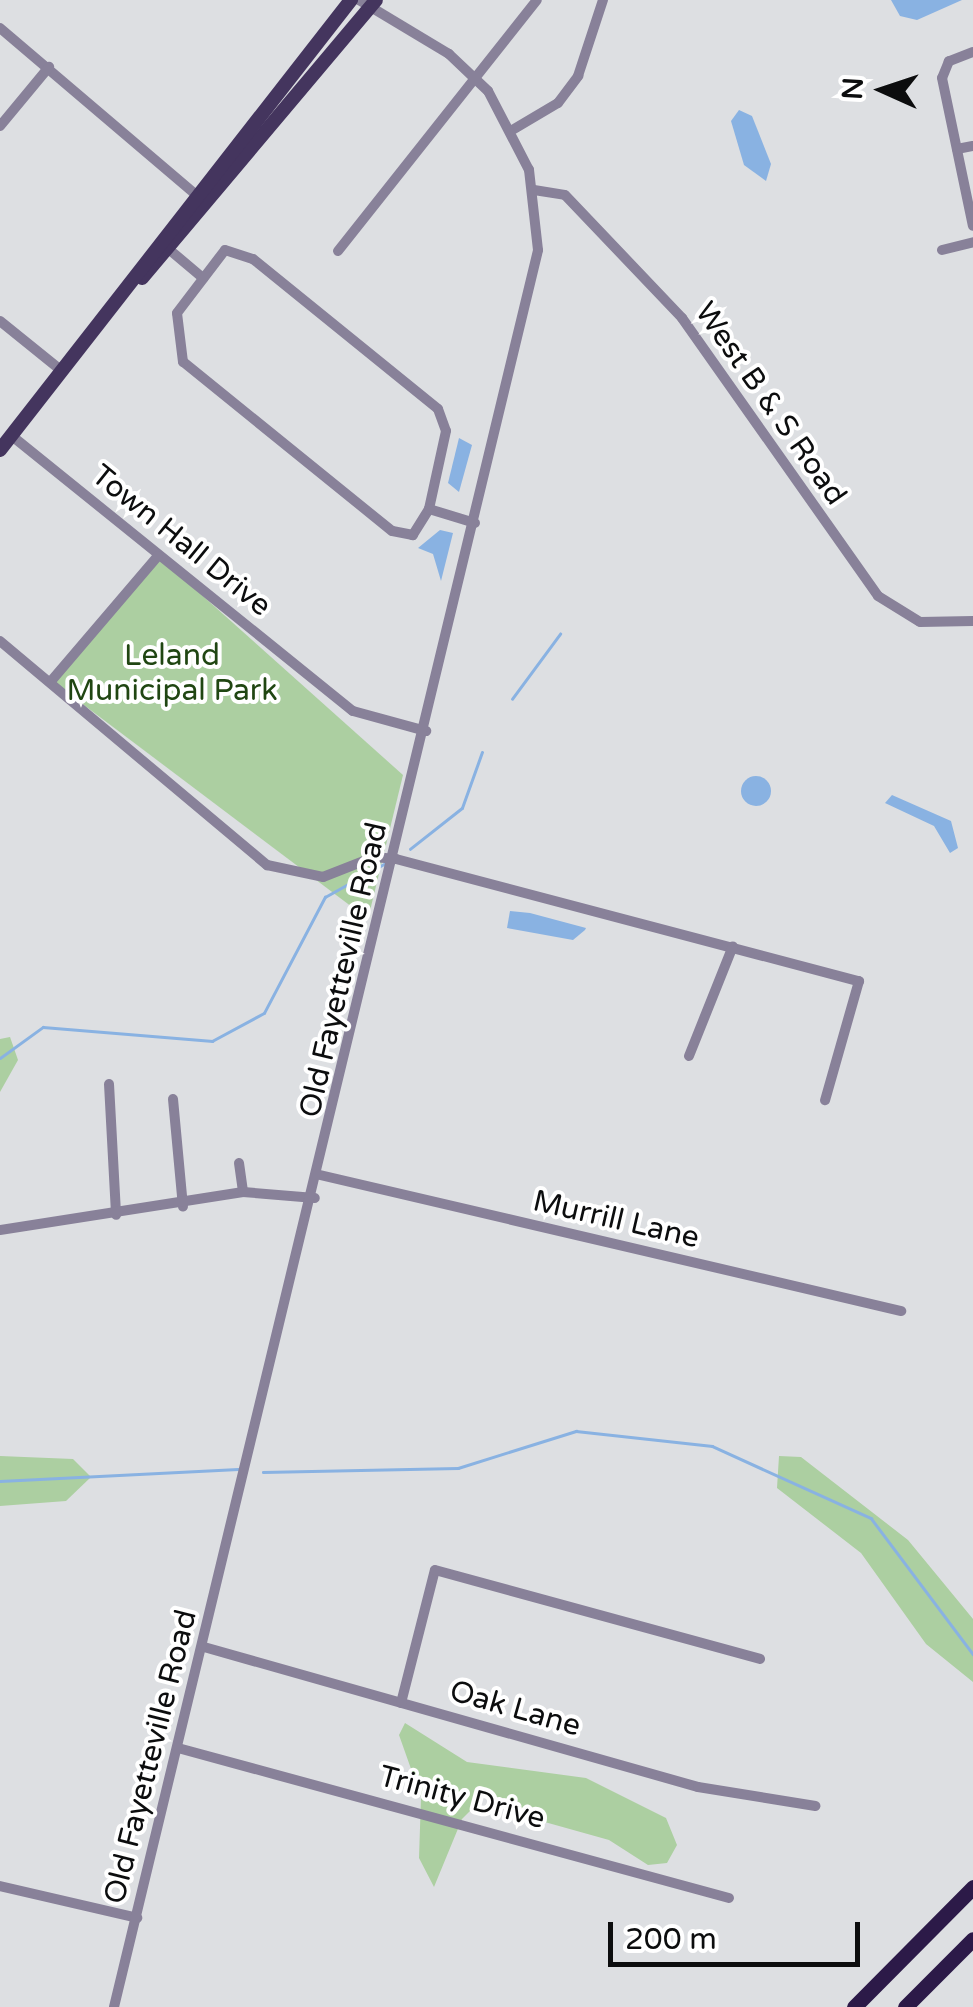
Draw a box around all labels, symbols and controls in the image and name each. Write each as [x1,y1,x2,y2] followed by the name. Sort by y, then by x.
[833,40,933,140] north arrow
[835,76,871,101] text: N
[687,296,853,512] street label: West B & S Road
[84,458,278,624] street label: Town Hall Drive
[66,638,278,708] park label: Leland Municipal Park
[293,819,395,1121] street label: Old Fayetteville Road
[529,1183,703,1257] street label: Murrill Lane
[97,1606,205,1908] street label: Old Fayetteville Road
[445,1673,585,1745] street label: Oak Lane
[375,1759,549,1837] street label: Trinity Drive
[613,1902,866,1964] scale bar
[625,1921,717,1958] text: 200 m

